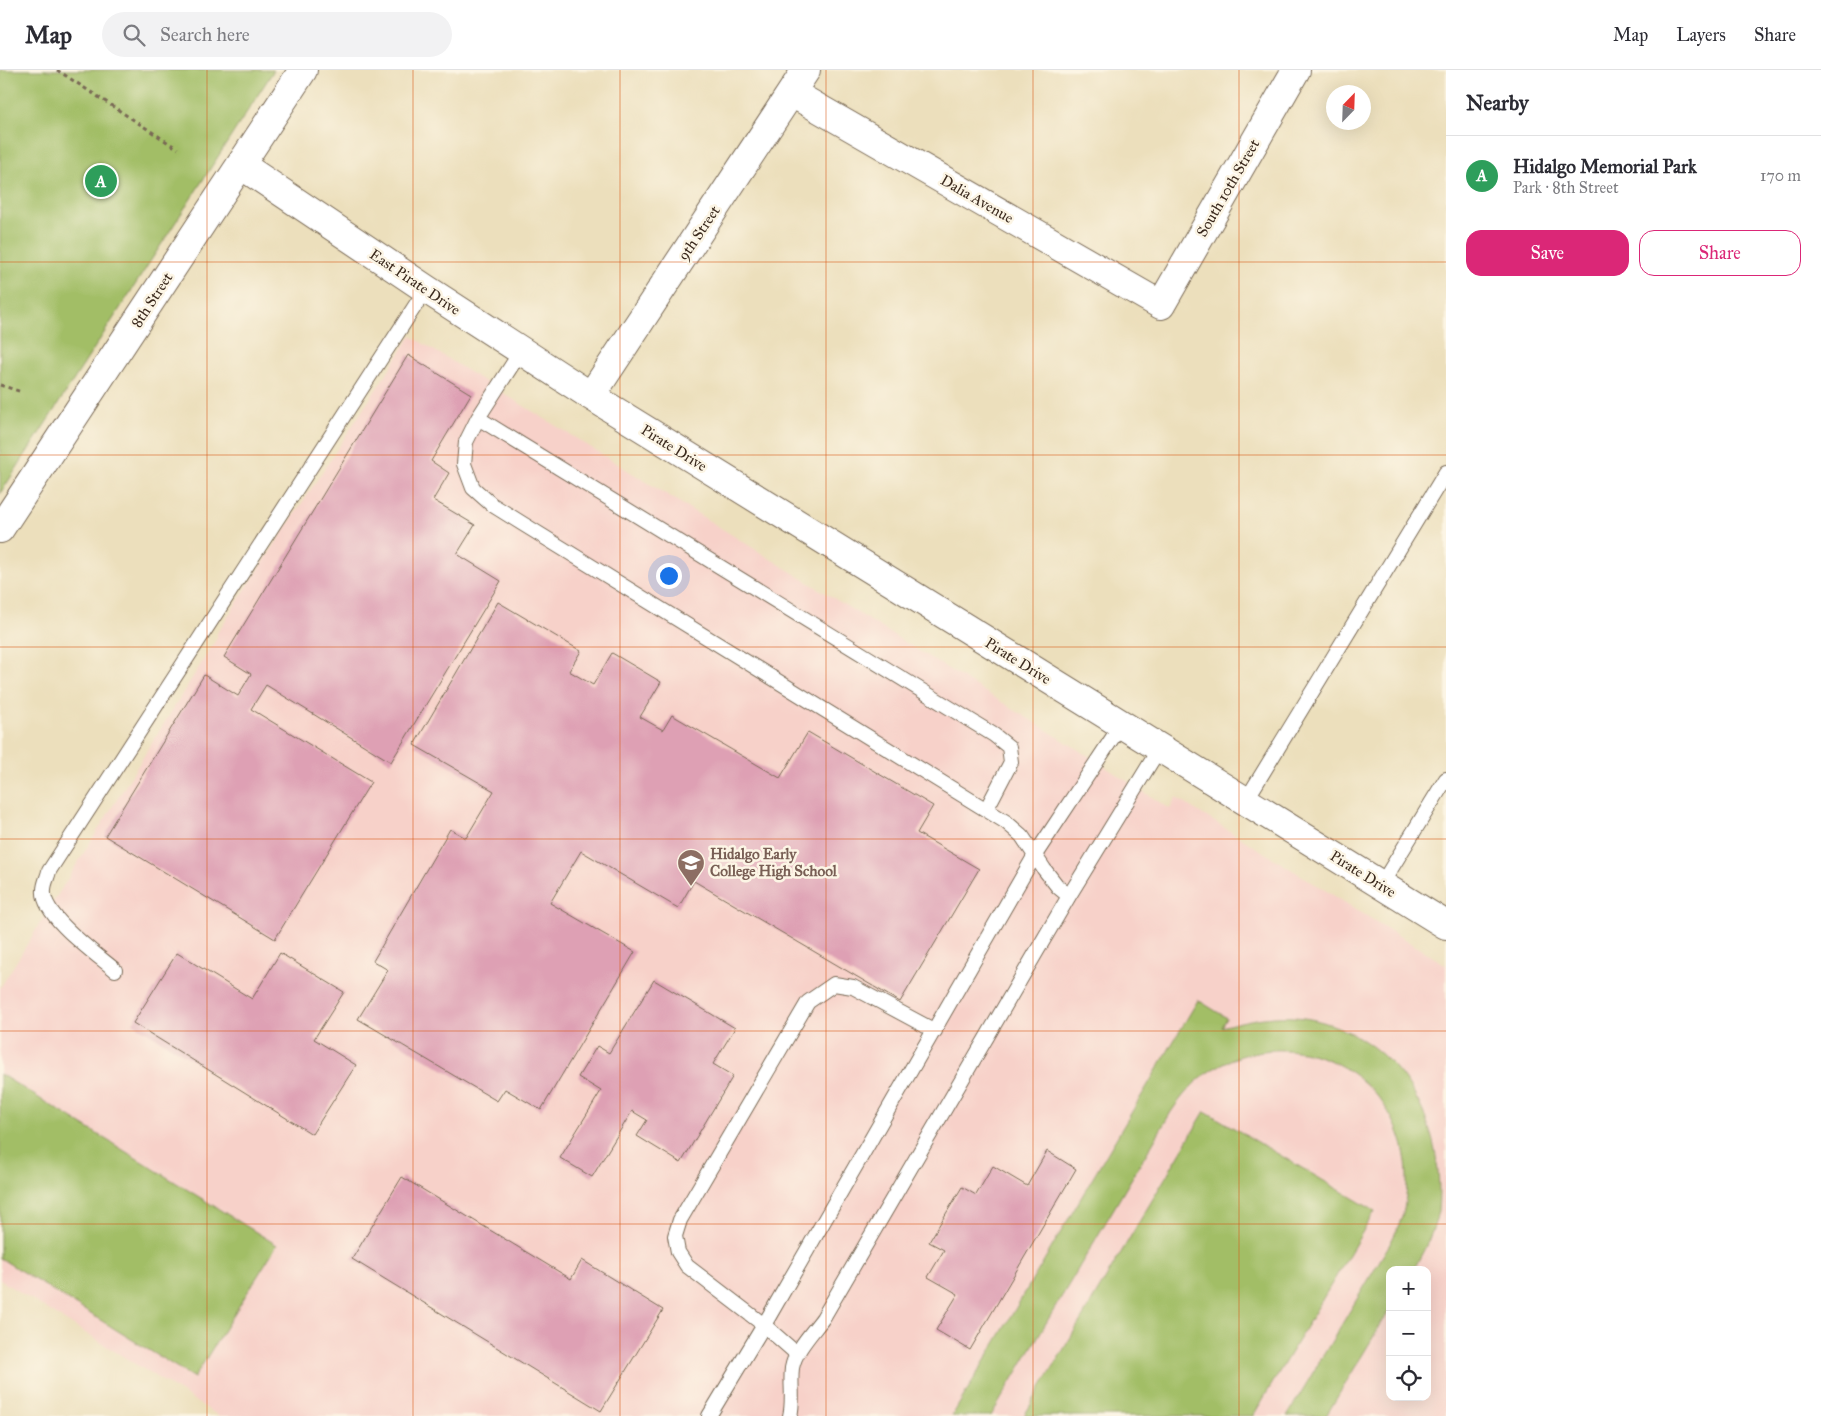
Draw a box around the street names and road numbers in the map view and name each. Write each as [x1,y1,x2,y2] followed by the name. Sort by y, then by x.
[1193,135,1264,240] street label: South 10th Street
[937,171,1017,227] street label: Dalia Avenue
[674,202,724,264] street label: 9th Street
[366,245,464,319] street label: East Pirate Drive
[128,268,177,331] street label: 8th Street
[638,421,710,475] street label: Pirate Drive
[982,634,1054,688] street label: Pirate Drive
[1327,847,1399,901] street label: Pirate Drive

